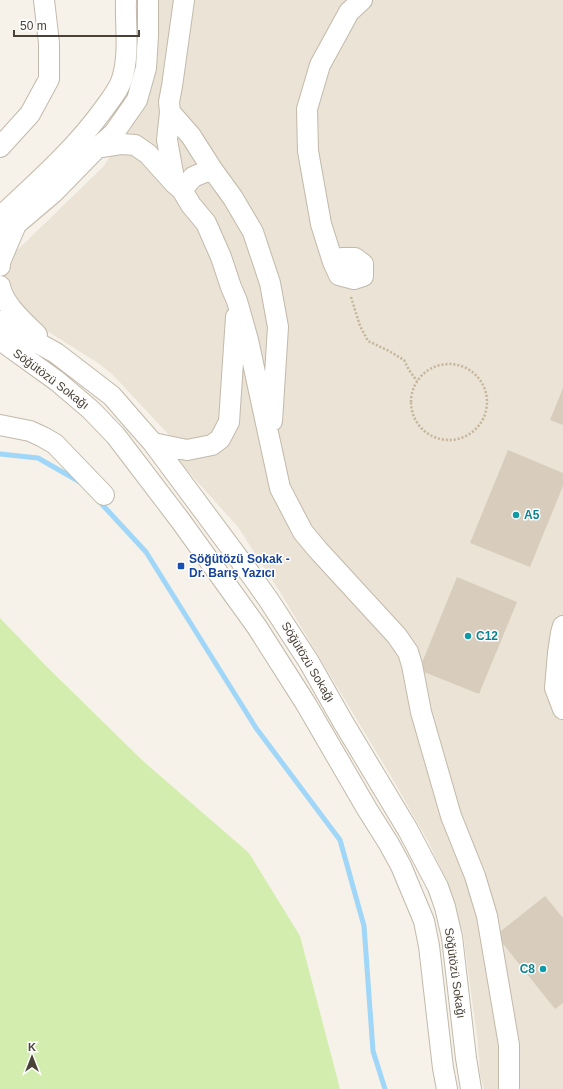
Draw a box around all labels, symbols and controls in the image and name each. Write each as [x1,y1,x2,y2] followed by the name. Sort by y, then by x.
[14,12,139,38] scale bar
[20,19,47,33] text: 50 m
[10,346,92,412] street label: Söğütözü Sokağı
[524,508,540,522] place label: A5
[511,510,521,520] marker: A5
[189,552,290,580] place label: Söğütözü Sokak - Dr. Barış Yazıcı
[176,561,186,571] marker: Söğütözü Sokak - Dr. Barış Yazıcı
[278,619,338,705] street label: Söğütözü Sokağı
[476,629,498,643] place label: C12
[463,631,473,641] marker: C12
[442,927,468,1019] street label: Söğütözü Sokağı
[520,962,535,976] place label: C8
[538,964,548,974] marker: C8
[12,1037,52,1077] north arrow
[28,1041,36,1053] text: K

